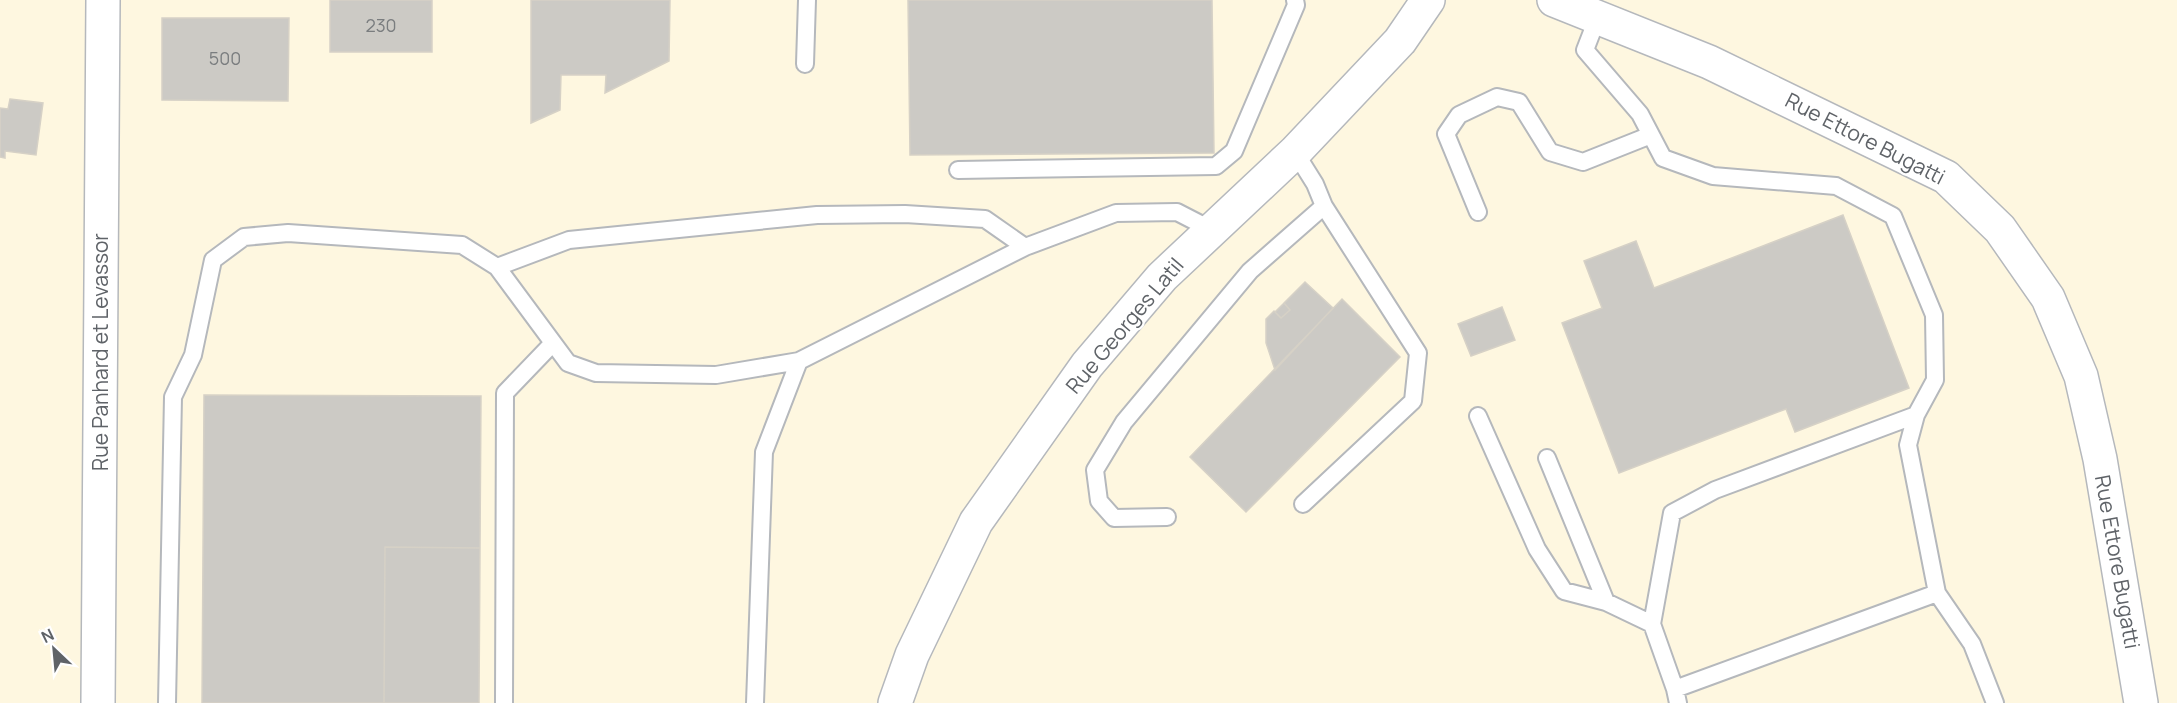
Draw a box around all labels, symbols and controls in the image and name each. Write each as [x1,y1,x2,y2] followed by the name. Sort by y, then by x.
[365,13,397,37] house number: 230
[209,46,241,70] house number: 500
[1781,86,1950,191] street label: Rue Ettore Bugatti
[86,233,114,471] street label: Rue Panhard et Levassor
[1059,251,1189,399] street label: Rue Georges Latil
[2089,473,2147,651] street label: Rue Ettore Bugatti
[24,619,84,679] north arrow
[37,623,57,648] text: N

